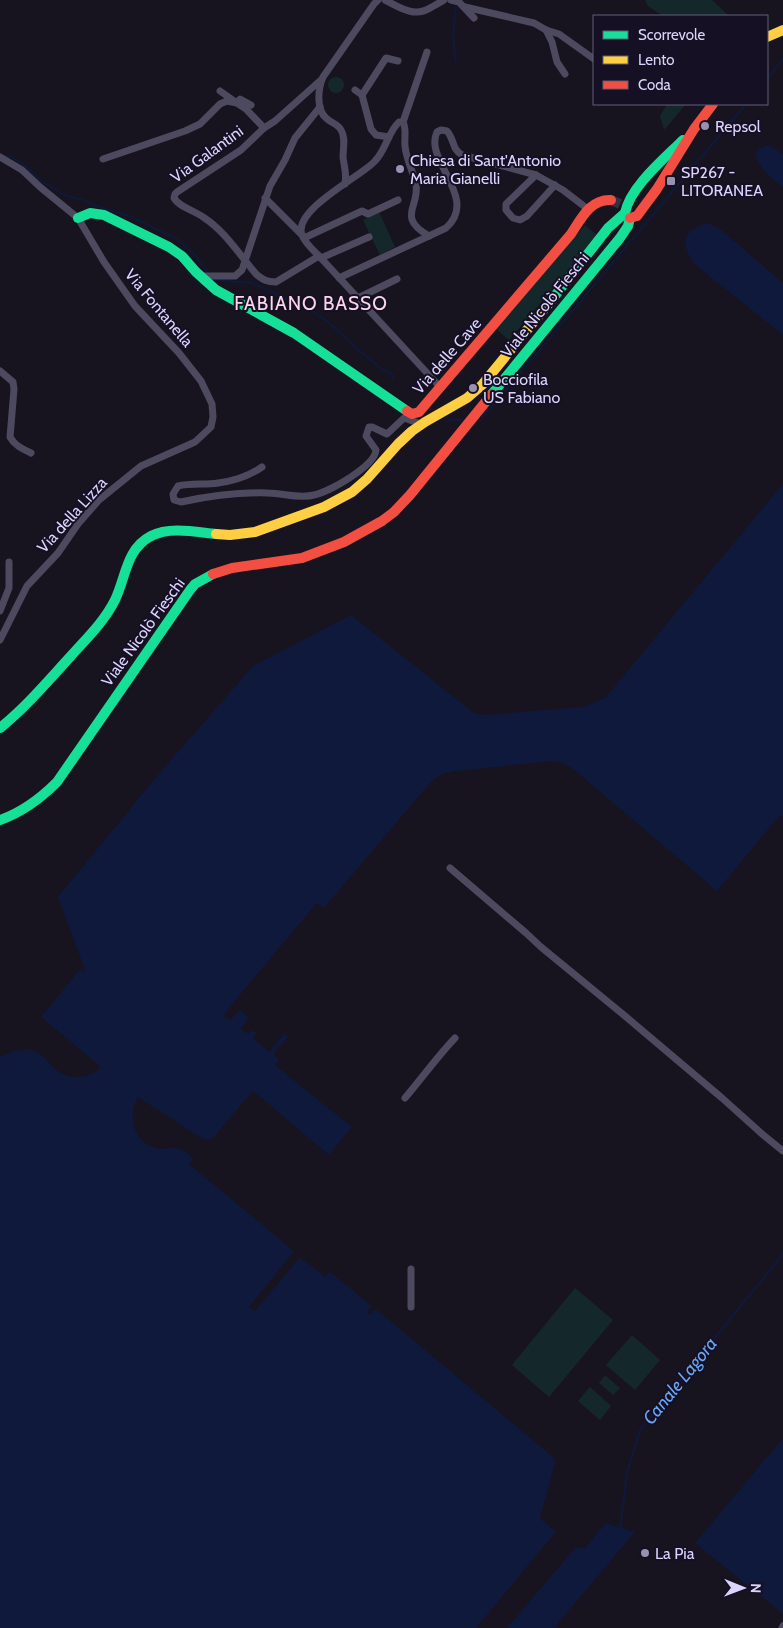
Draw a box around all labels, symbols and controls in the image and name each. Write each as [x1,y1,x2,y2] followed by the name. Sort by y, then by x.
[593,15,768,105] legend
[638,26,706,44] text: Scorrevole
[638,51,675,69] text: Lento
[638,76,672,94] text: Coda
[715,117,761,136] place label: Repsol
[699,120,711,132] marker: Repsol
[167,121,247,187] street label: Via Galantini
[410,151,561,188] place label: Chiesa di Sant'Antonio Maria Gianelli
[394,163,406,175] marker: Chiesa di Sant'Antonio Maria Gianelli
[681,163,763,200] place label: SP267 - LITORANEA
[665,175,677,187] marker: SP267 - LITORANEA
[497,249,593,361] street label: Viale Nicolò Fieschi
[121,265,197,351] street label: Via Fontanella
[234,292,388,315] district label: FABIANO BASSO
[409,314,485,398] street label: Via delle Cave
[483,370,561,407] place label: Bocciofila US Fabiano
[467,382,479,394] marker: Bocciofila US Fabiano
[33,473,111,557] street label: Via della Lizza
[97,574,189,690] street label: Viale Nicolò Fieschi
[638,1333,722,1429] water label: Canale Lagora
[655,1544,695,1563] place label: La Pia
[639,1547,651,1559] marker: La Pia
[718,1563,768,1613] north arrow
[747,1583,765,1593] text: N

